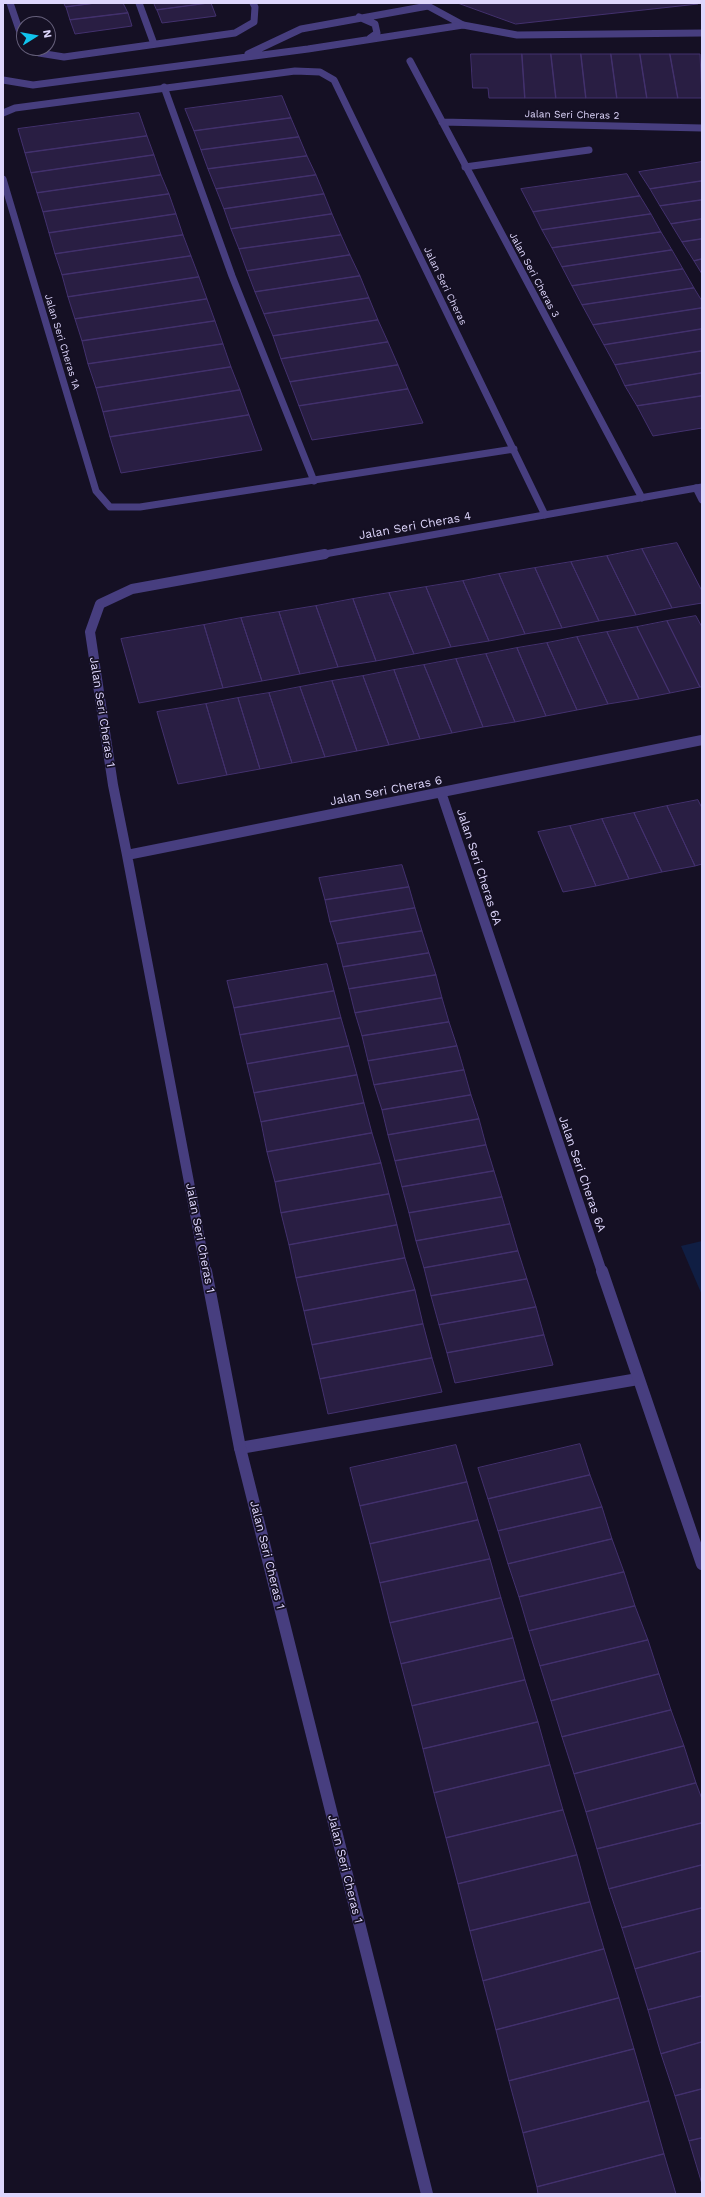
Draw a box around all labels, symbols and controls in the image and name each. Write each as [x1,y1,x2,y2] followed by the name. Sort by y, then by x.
[16,16,56,56] north arrow
[40,29,54,39] text: N
[525,108,619,122] street label: Jalan Seri Cheras 2
[506,230,562,320] street label: Jalan Seri Cheras 3
[421,245,469,327] street label: Jalan Seri Cheras
[42,293,82,391] street label: Jalan Seri Cheras 1A
[358,509,472,543] street label: Jalan Seri Cheras 4
[86,656,118,768] street label: Jalan Seri Cheras 1
[329,773,443,809] street label: Jalan Seri Cheras 6
[453,807,505,927] street label: Jalan Seri Cheras 6A
[555,1114,609,1234] street label: Jalan Seri Cheras 6A
[182,1182,218,1294] street label: Jalan Seri Cheras 1
[247,1499,287,1611] street label: Jalan Seri Cheras 1
[325,1813,365,1925] street label: Jalan Seri Cheras 1

